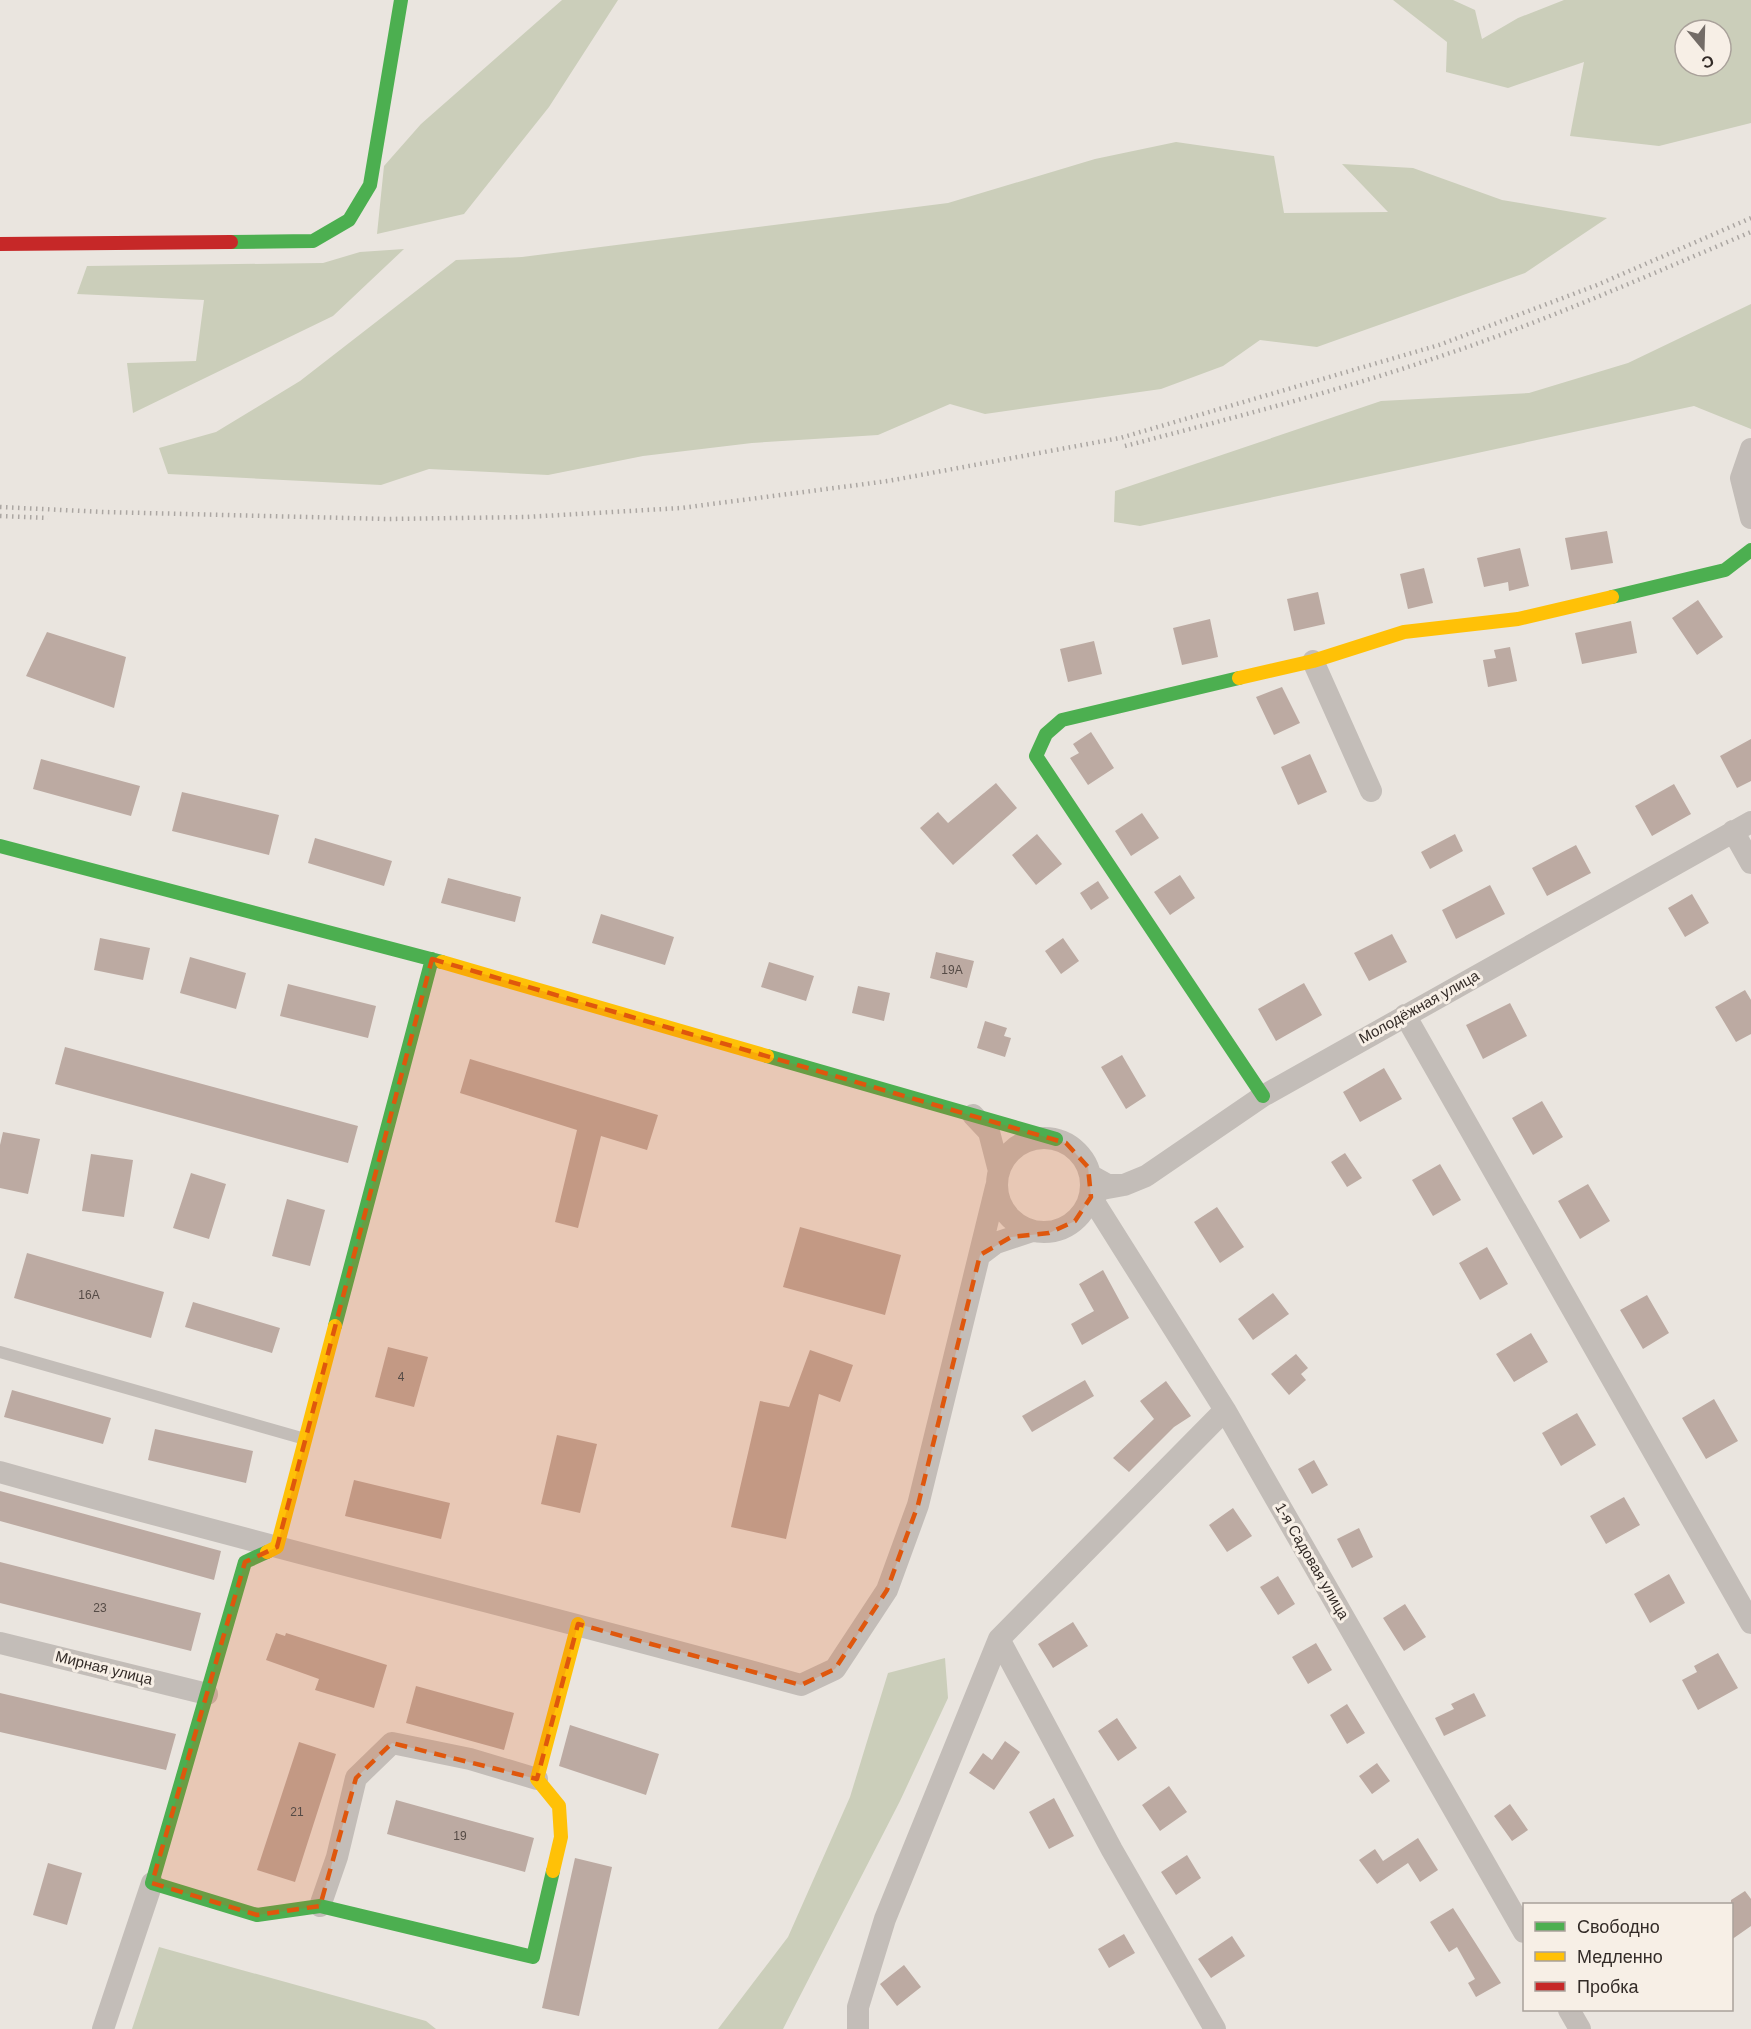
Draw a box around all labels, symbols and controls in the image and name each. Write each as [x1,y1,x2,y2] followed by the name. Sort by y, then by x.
[1673,18,1733,78] north arrow
[1699,52,1716,72] text: С
[941,963,963,977] house number: 19А
[1356,966,1482,1047] street label: Молодёжная улица
[78,1288,100,1302] house number: 16А
[398,1370,405,1384] house number: 4
[1272,1499,1353,1623] street label: 1-я Садовая улица
[93,1601,107,1615] house number: 23
[54,1647,155,1688] street label: Мирная улица
[290,1805,304,1819] house number: 21
[453,1829,467,1843] house number: 19
[1523,1903,1733,2011] legend
[1577,1917,1660,1937] text: Свободно
[1577,1947,1663,1967] text: Медленно
[1577,1977,1640,1997] text: Пробка

